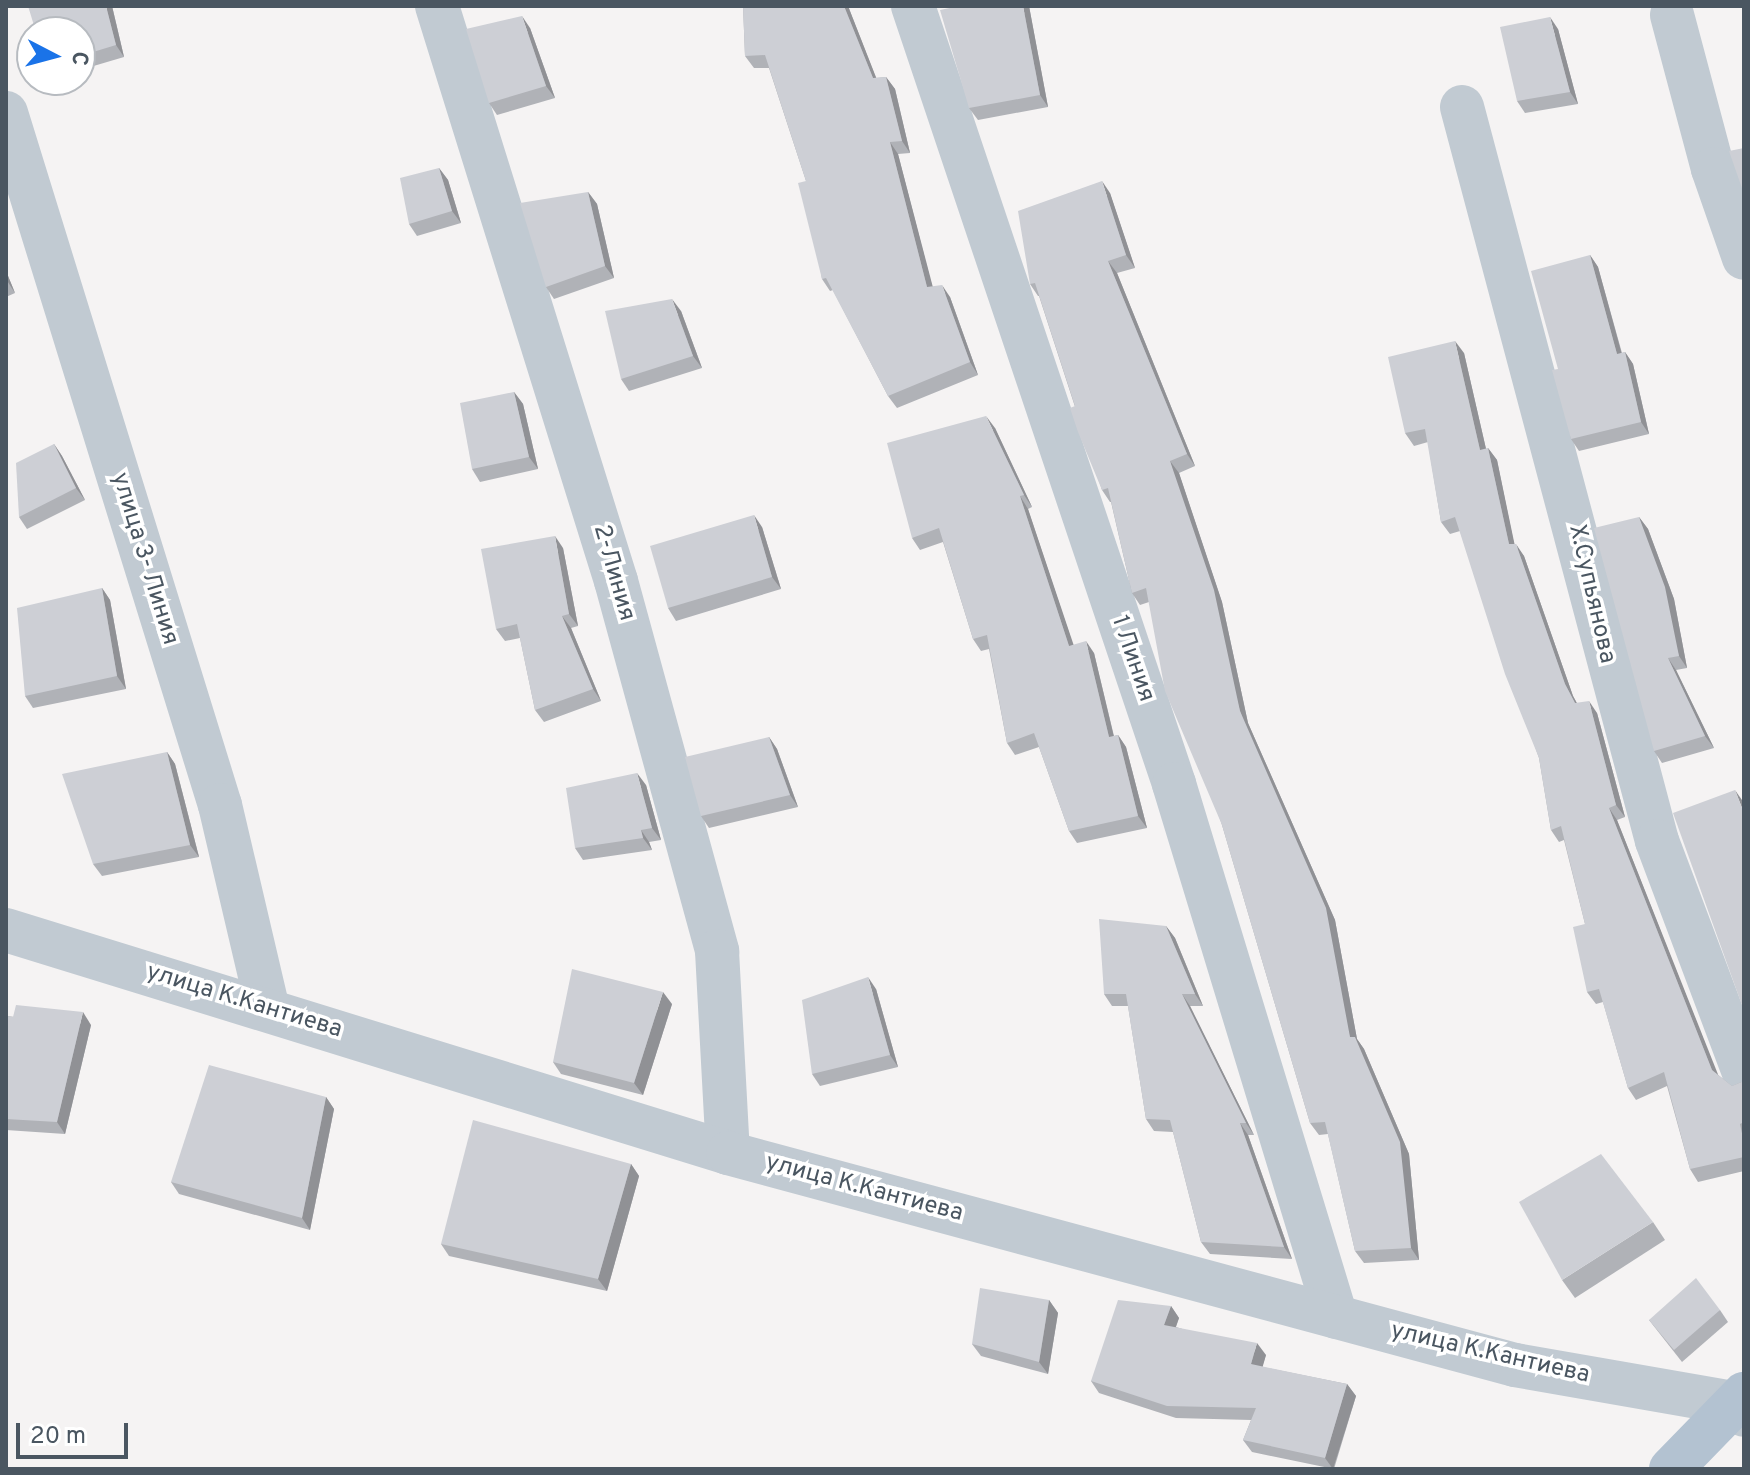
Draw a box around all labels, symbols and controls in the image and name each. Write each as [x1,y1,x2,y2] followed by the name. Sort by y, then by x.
[16,16,96,96] north arrow
[64,50,93,67] text: С
[104,469,184,649] street label: улица 3- Линия
[586,522,640,624] street label: 2-Линия
[1561,522,1621,666] street label: Х.Супьянова
[1104,612,1160,706] street label: 1 Линия
[143,959,345,1045] street label: улица К.Кантиева
[762,1149,966,1229] street label: улица К.Кантиева
[1388,1317,1592,1391] street label: улица К.Кантиева
[20,1407,132,1457] scale bar
[30,1422,86,1452] text: 20 m

